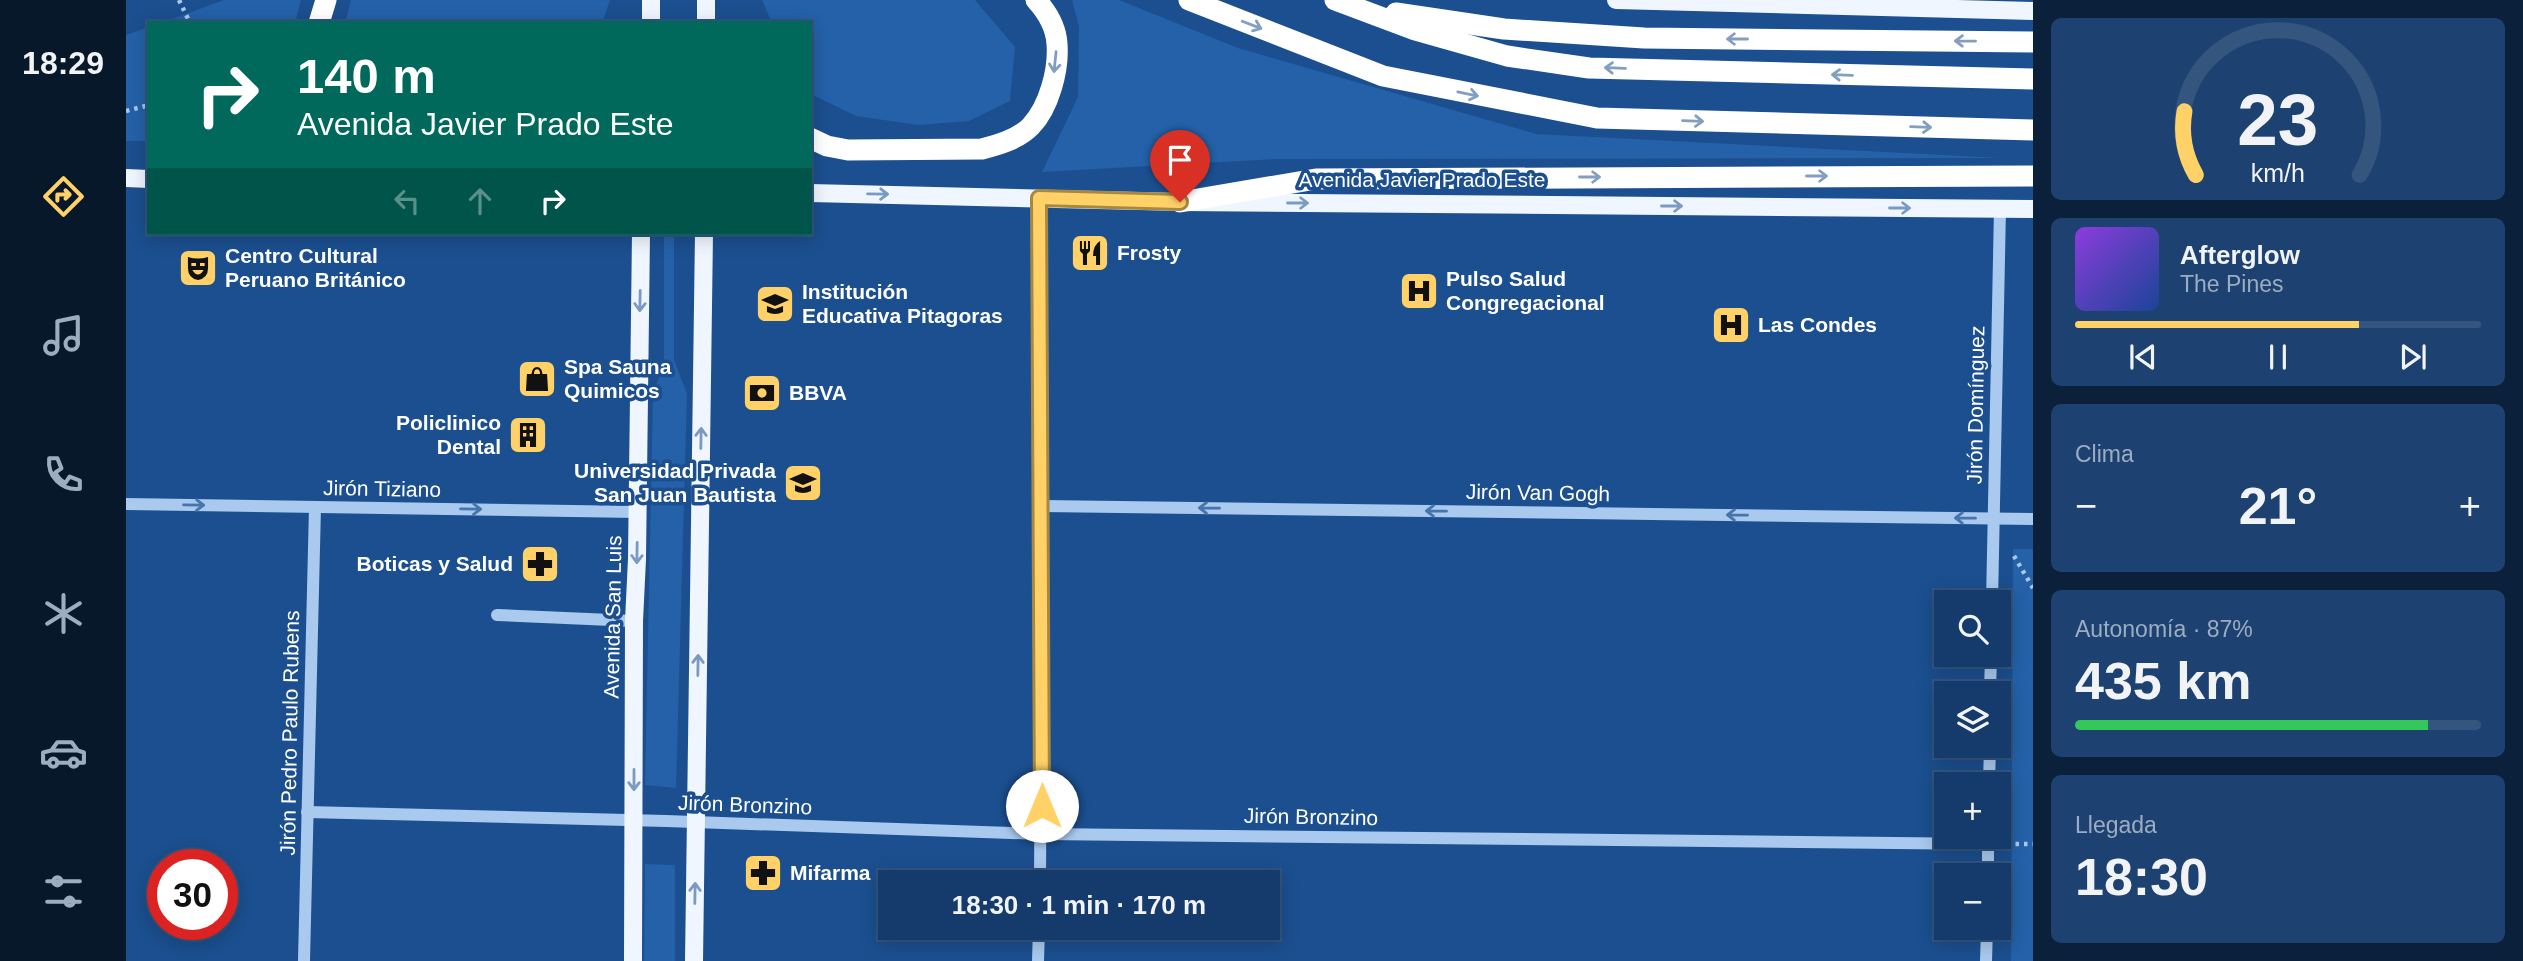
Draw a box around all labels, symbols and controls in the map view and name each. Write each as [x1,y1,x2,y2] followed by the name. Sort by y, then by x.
[1241,19,1263,32] one-way arrow
[1726,32,1749,46] one-way arrow
[1954,34,1977,48] one-way arrow
[22,45,104,81] text: 18:29
[182,49,273,140] icon: right
[297,49,436,103] text: 140 m
[1048,51,1061,73] one-way arrow
[1604,62,1627,75] one-way arrow
[1831,68,1854,82] one-way arrow
[2238,79,2318,160] text: 23
[1456,87,1479,101] one-way arrow
[297,106,674,142] text: Avenida Javier Prado Este
[1681,114,1704,128] one-way arrow
[1909,120,1932,134] one-way arrow
[1150,130,1210,202] pin
[1161,141,1199,179] icon: arrive
[2251,159,2305,187] text: km/h
[1298,168,1546,191] street label: Avenida Javier Prado Este
[1805,169,1828,183] one-way arrow
[1578,171,1601,184] one-way arrow
[39,172,88,221] icon: directions
[388,182,426,220] icon: left
[461,182,499,220] icon: ahead
[534,182,572,220] icon: right
[867,188,890,201] one-way arrow
[1286,196,1309,210] one-way arrow
[1660,199,1683,213] one-way arrow
[1888,201,1911,215] one-way arrow
[1069,232,1111,274] restaurant icon: Frosty
[2180,240,2300,270] text: Afterglow
[1117,241,1182,264] place label: Frosty
[225,244,406,291] place label: Centro Cultural Peruano Británico
[177,247,219,289] theatre icon: Centro Cultural Peruano Británico
[1446,267,1605,314] place label: Pulso Salud Congregacional
[1398,270,1440,312] hospital icon: Pulso Salud Congregacional
[2180,271,2284,297] text: The Pines
[802,280,1003,327] place label: Institución Educativa Pitagoras
[754,283,796,325] school or university icon: Institución Educativa Pitagoras
[633,289,647,312] one-way arrow
[1710,304,1752,346] hospital icon: Las Condes
[39,311,88,360] icon: music
[1758,313,1877,336] place label: Las Condes
[1963,325,1988,485] street label: Jirón Domínguez
[2124,338,2162,376] icon: previous
[2259,338,2297,376] icon: pause
[2394,338,2432,376] icon: next
[564,355,672,402] place label: Spa Sauna Quimicos
[516,358,558,400] shop icon: Spa Sauna Quimicos
[741,372,783,414] bank icon: BBVA
[789,381,847,404] place label: BBVA
[396,411,501,458] place label: Policlinico Dental
[507,414,549,456] building icon: Policlinico Dental
[695,427,708,450] one-way arrow
[2075,441,2134,467] text: Clima
[39,450,88,499] icon: phone
[574,459,776,506] place label: Universidad Privada San Juan Bautista
[782,462,824,504] school or university icon: Universidad Privada San Juan Bautista
[323,476,441,501] street label: Jirón Tiziano
[2239,477,2317,535] text: 21°
[1466,480,1610,505] street label: Jirón Van Gogh
[2075,485,2097,527] text: −
[2459,485,2481,527] text: +
[182,498,205,512] one-way arrow
[1198,501,1221,515] one-way arrow
[459,502,482,516] one-way arrow
[1425,504,1448,518] one-way arrow
[1726,508,1749,522] one-way arrow
[1954,512,1977,525] one-way arrow
[600,535,625,699] street label: Avenida San Luis
[630,541,644,564] one-way arrow
[519,543,561,585] pharmacy icon: Boticas y Salud
[357,552,513,575] place label: Boticas y Salud
[39,589,88,638] icon: climate
[1934,590,2011,940] map controls
[1934,590,2011,667] button: search
[276,610,303,856] street label: Jirón Pedro Paulo Rubens
[2075,616,2253,642] text: Autonomía · 87%
[2075,652,2251,710] text: 435 km
[691,654,705,677] one-way arrow
[1934,681,2011,758] button: layers
[39,728,88,777] icon: car
[627,769,641,792] one-way arrow
[1005,769,1079,843] position arrow
[1934,772,2011,849] button: +
[678,791,812,818] street label: Jirón Bronzino
[1244,804,1378,829] street label: Jirón Bronzino
[2075,812,2157,838] text: Llegada
[2075,848,2208,906] text: 18:30
[147,849,238,940] speed limit sign: 30
[742,852,784,894] pharmacy icon: Mifarma
[790,861,871,884] place label: Mifarma
[1934,863,2011,940] button: −
[39,867,88,916] icon: filters
[688,882,702,905] one-way arrow
[952,890,1206,920] text: 18:30 · 1 min · 170 m

